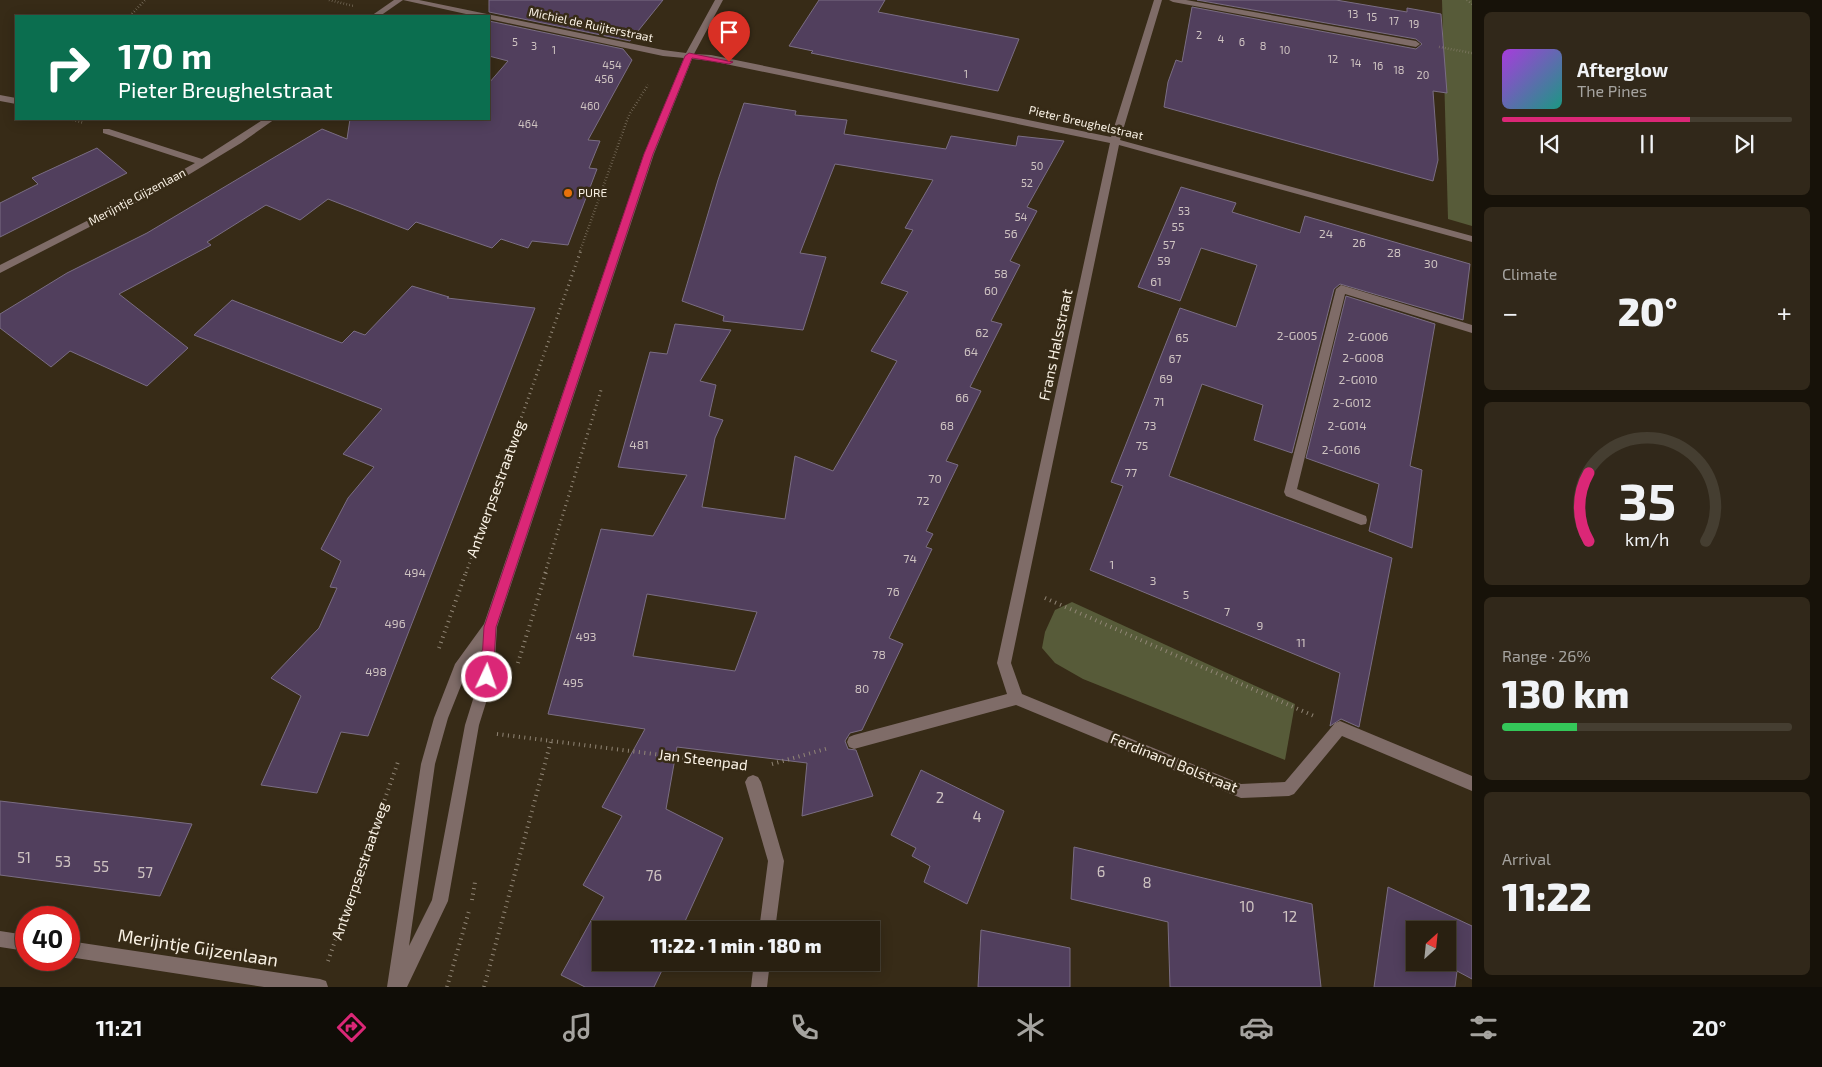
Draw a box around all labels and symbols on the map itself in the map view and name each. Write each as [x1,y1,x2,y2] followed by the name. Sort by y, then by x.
[527,4,655,45] street label: Michiel de Ruijterstraat
[1348,7,1358,20] house number: 13
[1367,10,1377,23] house number: 15
[708,11,750,62] pin
[1389,14,1399,27] house number: 17
[1409,17,1419,30] house number: 19
[1196,28,1202,41] house number: 2
[1218,32,1225,45] house number: 4
[512,35,518,48] house number: 5
[1239,35,1245,48] house number: 6
[531,39,537,52] house number: 3
[1260,39,1266,52] house number: 8
[552,43,556,56] house number: 1
[1279,43,1291,56] house number: 10
[1328,52,1338,65] house number: 12
[1350,56,1362,69] house number: 14
[602,58,622,71] house number: 454
[1373,59,1383,72] house number: 16
[1393,63,1405,76] house number: 18
[964,67,968,80] house number: 1
[1417,68,1429,81] house number: 20
[595,72,613,85] house number: 456
[580,99,600,112] house number: 460
[1028,102,1145,142] street label: Pieter Breughelstraat
[518,117,538,130] house number: 464
[1031,159,1043,172] house number: 50
[85,165,188,229] street label: Merijntje Gijzenlaan
[1021,176,1033,189] house number: 52
[578,185,607,199] place label: PURE
[562,187,574,199] marker: PURE
[1178,204,1190,217] house number: 53
[1015,210,1028,223] house number: 54
[1172,219,1184,233] house number: 55
[1004,226,1018,240] house number: 56
[1319,226,1333,240] house number: 24
[1352,235,1366,249] house number: 26
[1163,237,1175,251] house number: 57
[1387,245,1401,259] house number: 28
[1157,253,1171,267] house number: 59
[1424,256,1438,270] house number: 30
[994,266,1008,280] house number: 58
[1150,274,1162,288] house number: 61
[984,283,998,297] house number: 60
[1034,287,1076,402] street label: Frans Halsstraat
[975,325,989,339] house number: 62
[1277,328,1317,342] house number: 2-G005
[1347,329,1389,343] house number: 2-G006
[1175,330,1189,344] house number: 65
[964,344,978,358] house number: 64
[1342,350,1384,364] house number: 2-G008
[1168,351,1182,365] house number: 67
[1159,371,1173,385] house number: 69
[1339,372,1377,386] house number: 2-G010
[955,390,969,404] house number: 66
[1154,394,1164,408] house number: 71
[1333,395,1371,409] house number: 2-G012
[462,417,528,560] street label: Antwerpsestraatweg
[940,418,954,432] house number: 68
[1144,418,1156,432] house number: 73
[1327,418,1367,432] house number: 2-G014
[629,437,649,451] house number: 481
[1136,438,1148,452] house number: 75
[1322,442,1360,456] house number: 2-G016
[1125,465,1137,479] house number: 77
[928,471,942,485] house number: 70
[917,493,930,507] house number: 72
[903,551,917,565] house number: 74
[1110,557,1114,571] house number: 1
[404,565,426,579] house number: 494
[1150,573,1156,587] house number: 3
[886,584,900,598] house number: 76
[1183,587,1189,601] house number: 5
[1224,604,1230,618] house number: 7
[384,616,406,630] house number: 496
[1257,618,1264,632] house number: 9
[576,629,596,643] house number: 493
[1296,635,1306,649] house number: 11
[872,647,886,661] house number: 78
[460,650,512,702] position arrow
[365,664,387,678] house number: 498
[563,675,583,689] house number: 495
[855,681,869,695] house number: 80
[1108,728,1241,796] street label: Ferdinand Bolstraat
[657,745,749,773] street label: Jan Steenpad
[936,788,944,806] house number: 2
[327,799,391,942] street label: Antwerpsestraatweg
[972,807,982,825] house number: 4
[17,848,31,866] house number: 51
[55,852,71,870] house number: 53
[93,857,109,875] house number: 55
[1097,862,1105,880] house number: 6
[137,863,153,881] house number: 57
[646,866,662,884] house number: 76
[1142,873,1152,891] house number: 8
[1239,897,1255,915] house number: 10
[15,906,80,971] speed limit sign: 40
[1283,907,1297,925] house number: 12
[1406,921,1456,971] north arrow
[116,923,280,971] street label: Merijntje Gijzenlaan

